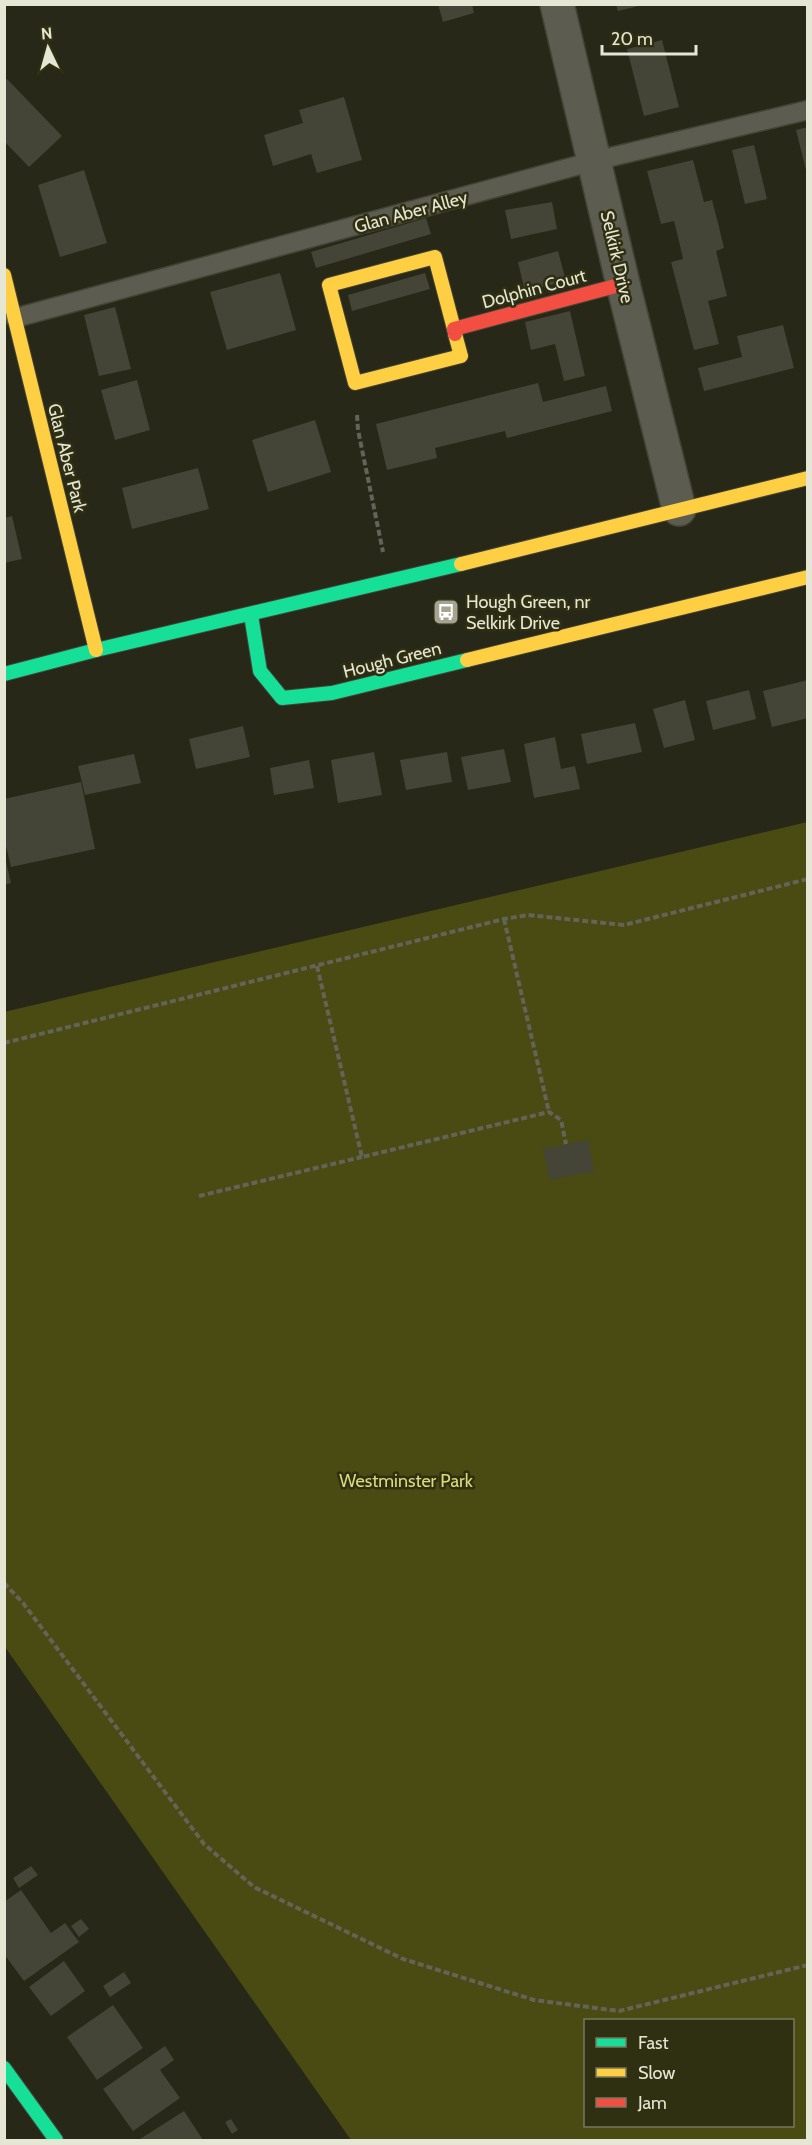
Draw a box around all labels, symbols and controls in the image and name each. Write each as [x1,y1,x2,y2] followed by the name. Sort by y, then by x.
[18,18,78,78] north arrow
[602,18,696,56] scale bar
[40,24,53,44] text: N
[611,28,653,50] text: 20 m
[352,186,470,238] street label: Glan Aber Alley
[596,209,638,305] street label: Selkirk Drive
[480,265,588,313] street label: Dolphin Court
[43,401,91,516] street label: Glan Aber Park
[466,591,590,634] place label: Hough Green, nr Selkirk Drive
[431,597,461,627] bus stop icon: Hough Green, nr Selkirk Drive
[341,637,443,683] street label: Hough Green
[339,1470,474,1492] park label: Westminster Park
[584,2019,794,2127] legend
[638,2032,669,2054] text: Fast
[638,2062,675,2084] text: Slow
[637,2092,667,2114] text: Jam

